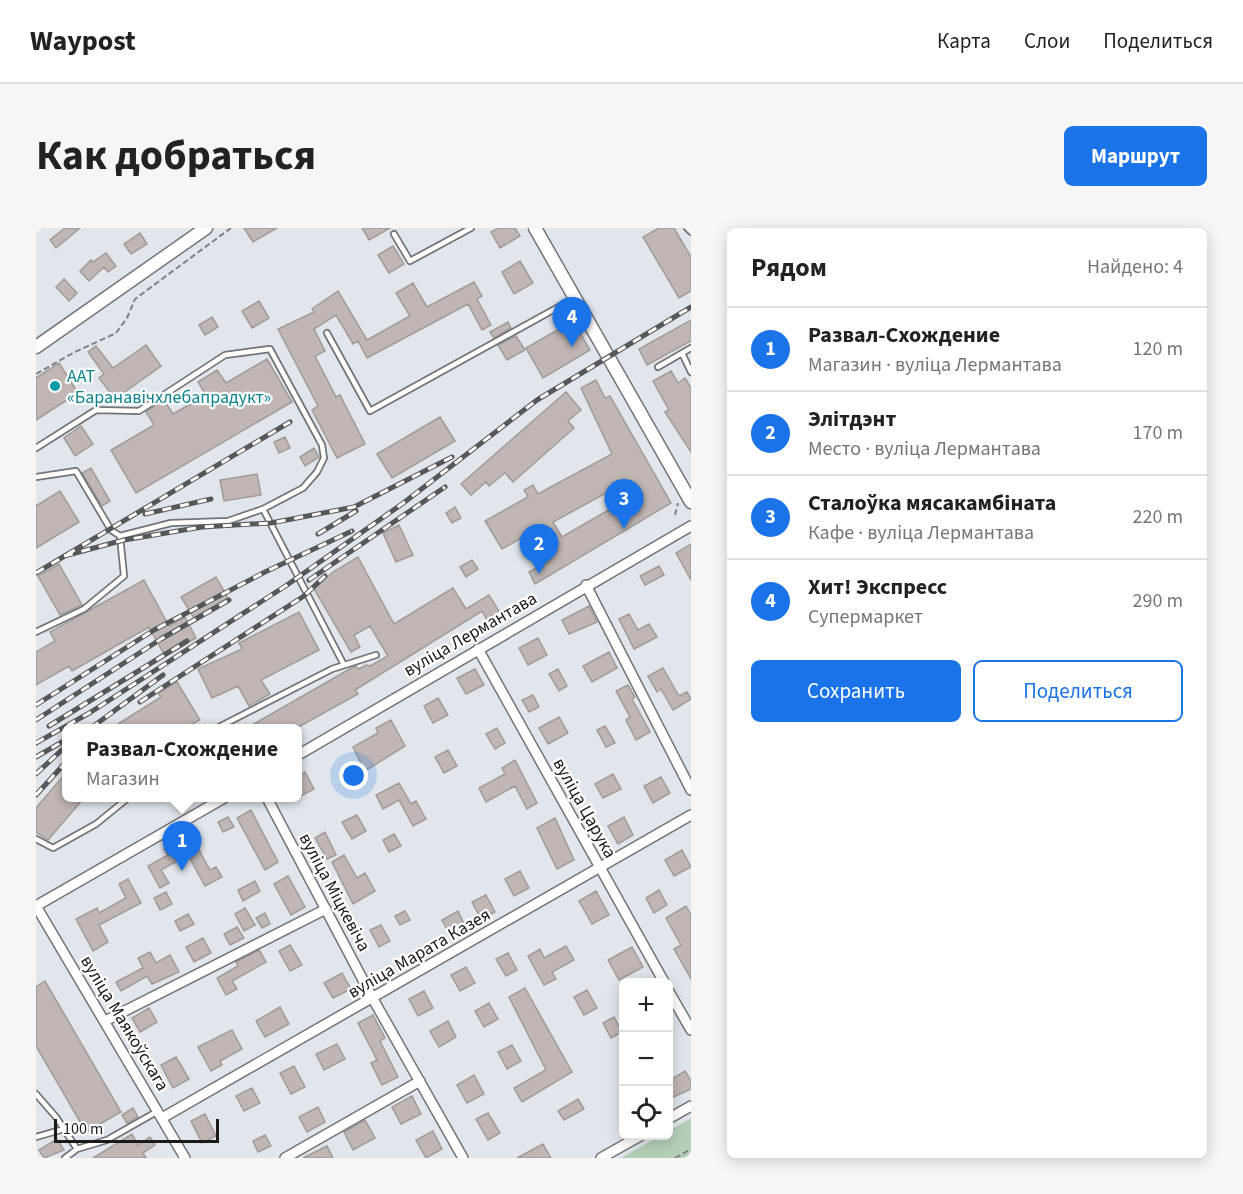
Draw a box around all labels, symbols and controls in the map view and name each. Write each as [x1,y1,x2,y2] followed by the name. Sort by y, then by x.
[30,21,136,61] text: Waypost
[937,26,991,56] text: Карта
[1024,26,1070,56] text: Слои
[1103,26,1213,56] text: Поделиться
[36,126,316,186] text: Как добраться
[1064,126,1207,186] button: Маршрут
[751,249,827,286] text: Рядом
[1087,253,1183,281] text: Найдено: 4
[552,298,592,347] pin: 4
[808,319,1000,351] text: Развал-Схождение
[765,335,776,363] text: 1
[1133,335,1183,363] text: 120 m
[808,351,1062,379] text: Магазин · вуліца Лермантава
[67,364,271,410] place label: ААТ «Баранавічхлебапрадукт»
[48,379,62,393] marker: ААТ «Баранавічхлебапрадукт»
[808,403,896,435] text: Элітдэнт
[765,419,776,447] text: 2
[1133,419,1183,447] text: 170 m
[808,435,1041,463] text: Место · вуліца Лермантава
[604,480,644,529] pin: 3
[808,487,1056,519] text: Сталоўка мясакамбіната
[765,503,776,531] text: 3
[1133,503,1183,531] text: 220 m
[808,519,1034,547] text: Кафе · вуліца Лермантава
[520,524,558,574] pin: 2
[808,571,947,603] text: Хит! Экспресс
[399,586,542,683] street label: вуліца Лермантава
[765,587,776,615] text: 4
[1133,587,1183,615] text: 290 m
[808,603,923,631] text: Супермаркет
[751,660,961,722] button: Сохранить
[973,660,1183,722] button: Поделиться
[62,724,302,802] popup
[86,733,278,765] text: Развал-Схождение
[547,754,622,863] street label: вуліца Царука
[339,761,368,790] your location
[86,765,160,793] text: Магазин
[162,822,202,871] pin: 1
[293,829,376,956] street label: вуліца Міцкевіча
[343,902,495,1005] street label: вуліца Марата Казея
[74,951,175,1096] street label: вуліца Маякоўскага
[619,978,673,1140] map controls
[619,978,673,1032] button: +
[619,1032,673,1086] button: −
[619,1086,673,1140] button: locate
[54,1116,219,1144] scale bar
[63,1118,103,1140] text: 100 m

